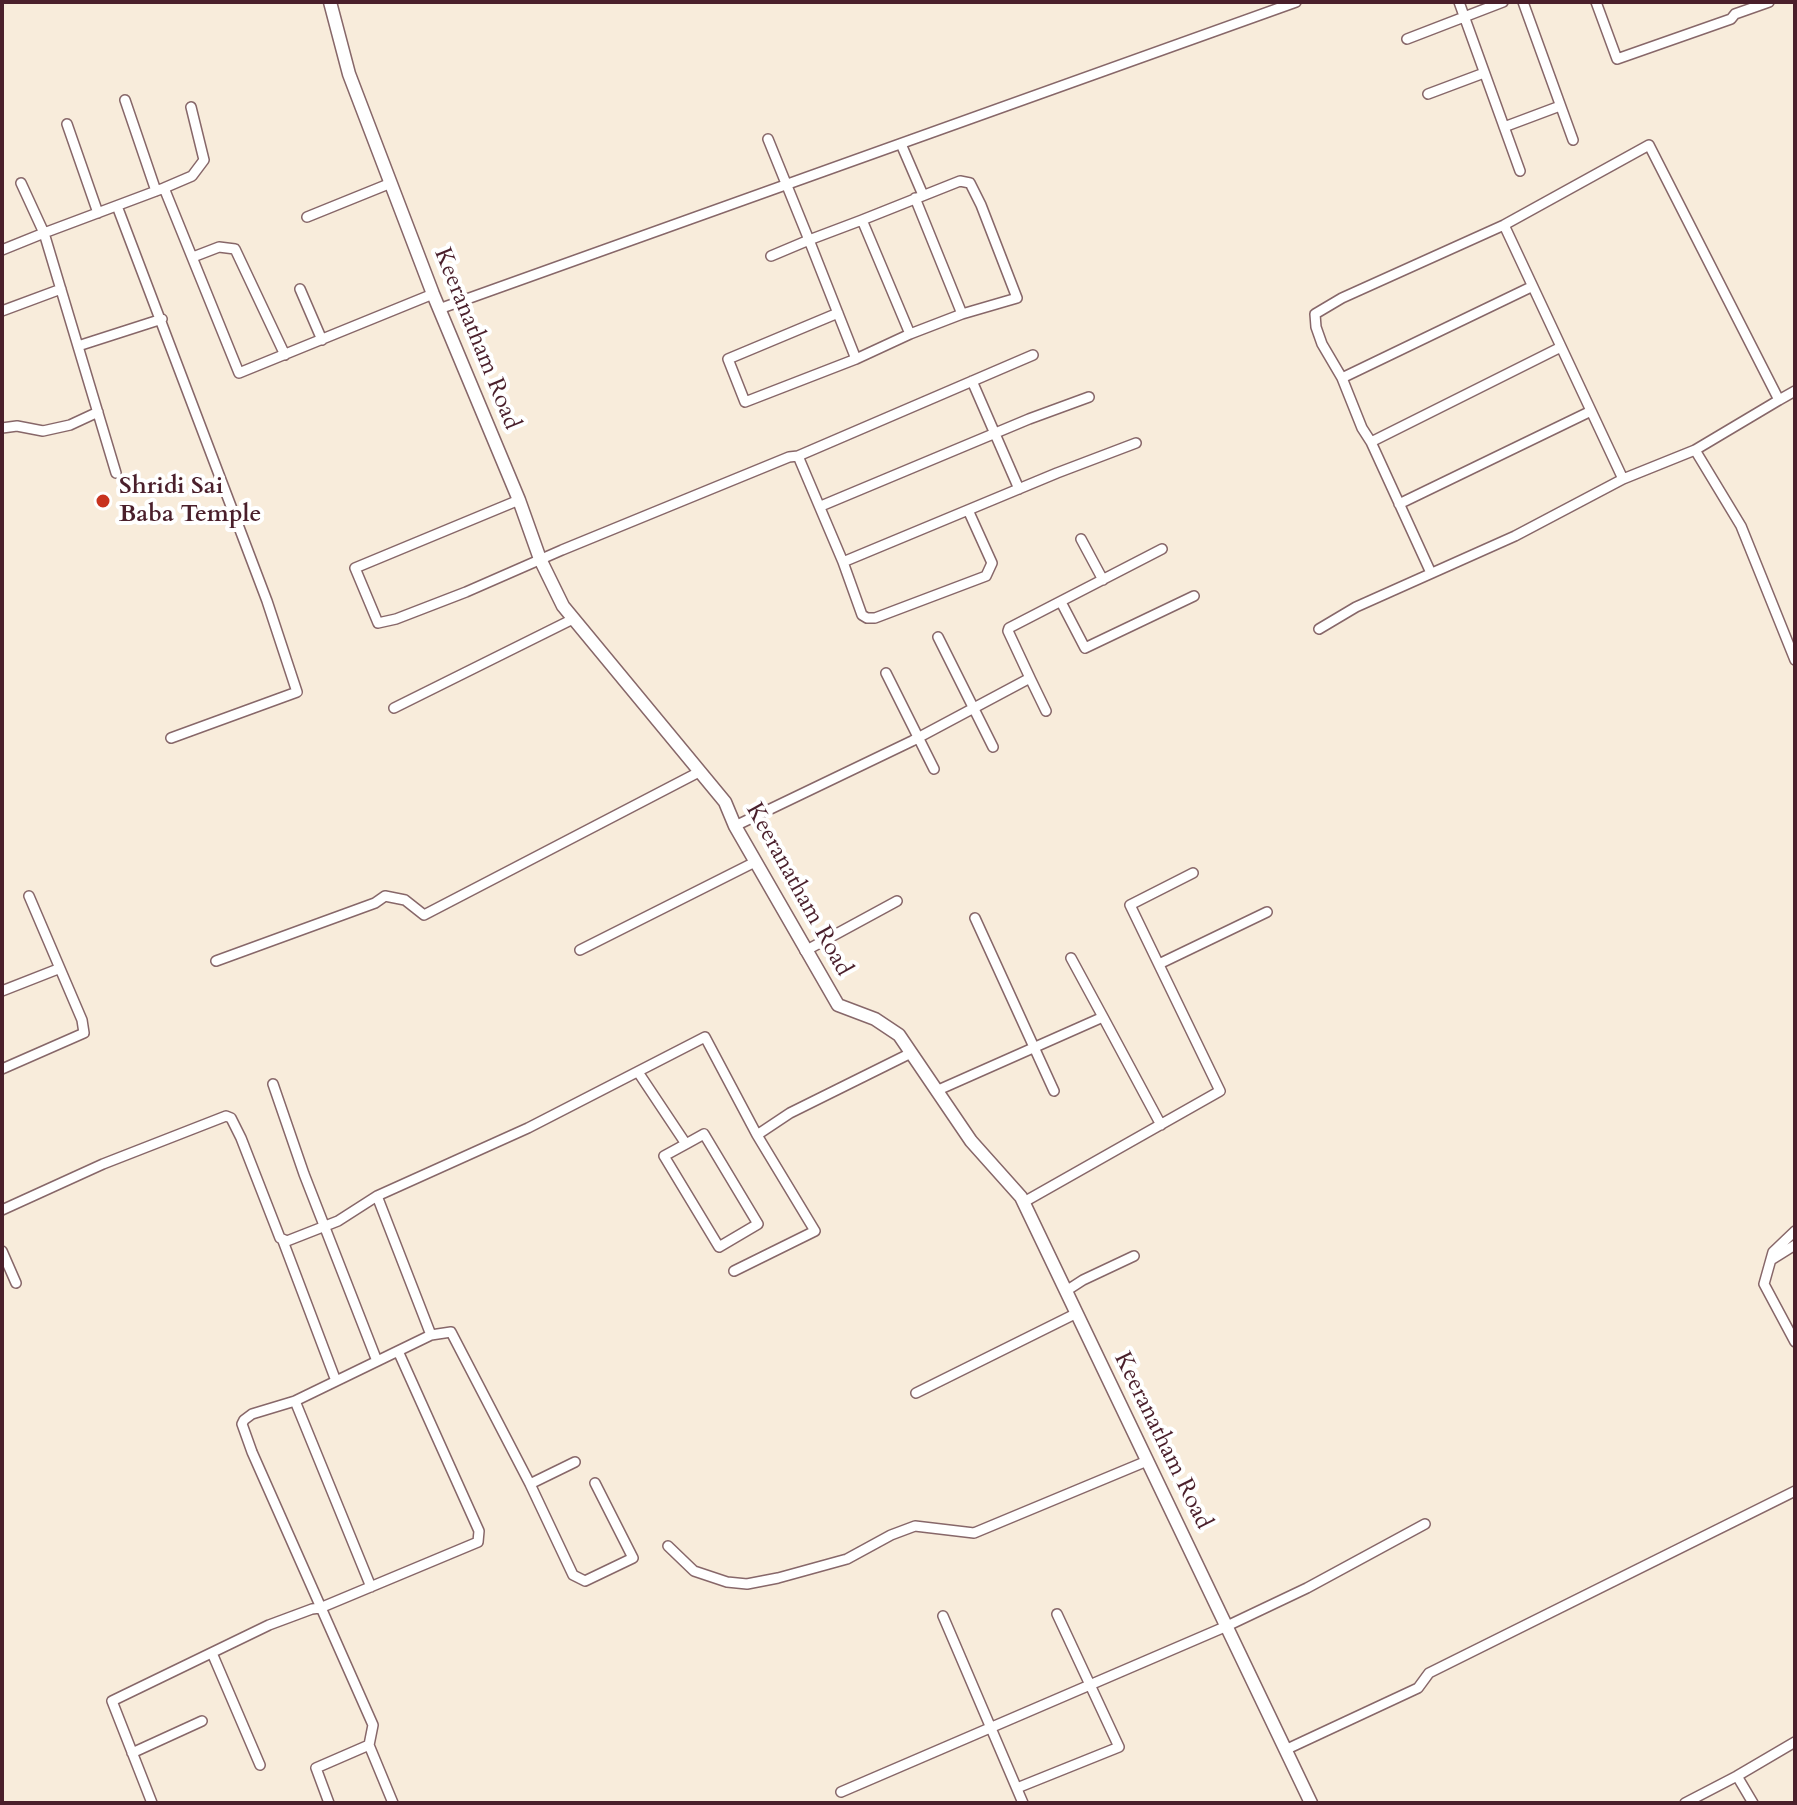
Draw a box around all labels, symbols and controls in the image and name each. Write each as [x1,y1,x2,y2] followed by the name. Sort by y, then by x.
[426,244,526,434] street label: Keeranatham Road
[119,473,261,529] place label: Shridi Sai Baba Temple
[94,492,112,510] marker: Shridi Sai Baba Temple
[739,798,857,982] street label: Keeranatham Road
[1107,1348,1217,1534] street label: Keeranatham Road

